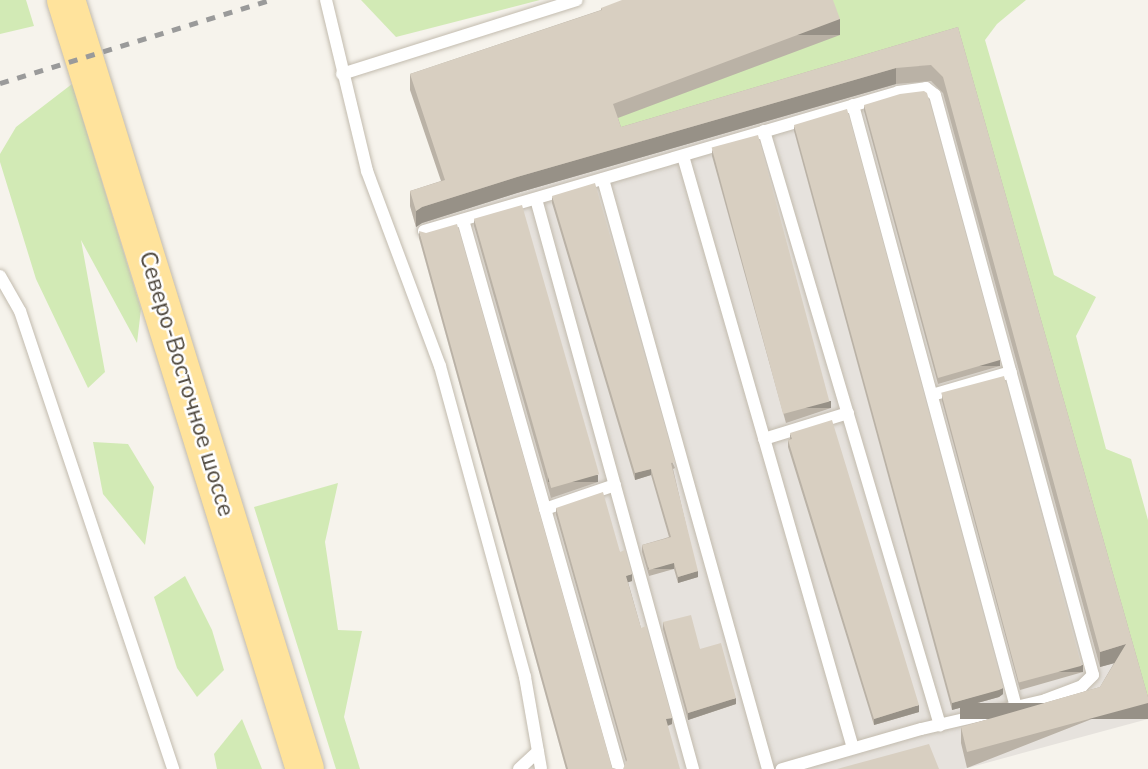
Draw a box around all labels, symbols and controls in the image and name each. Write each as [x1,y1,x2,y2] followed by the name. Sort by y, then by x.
[133,248,239,520] street label: Северо-Восточное шоссе

